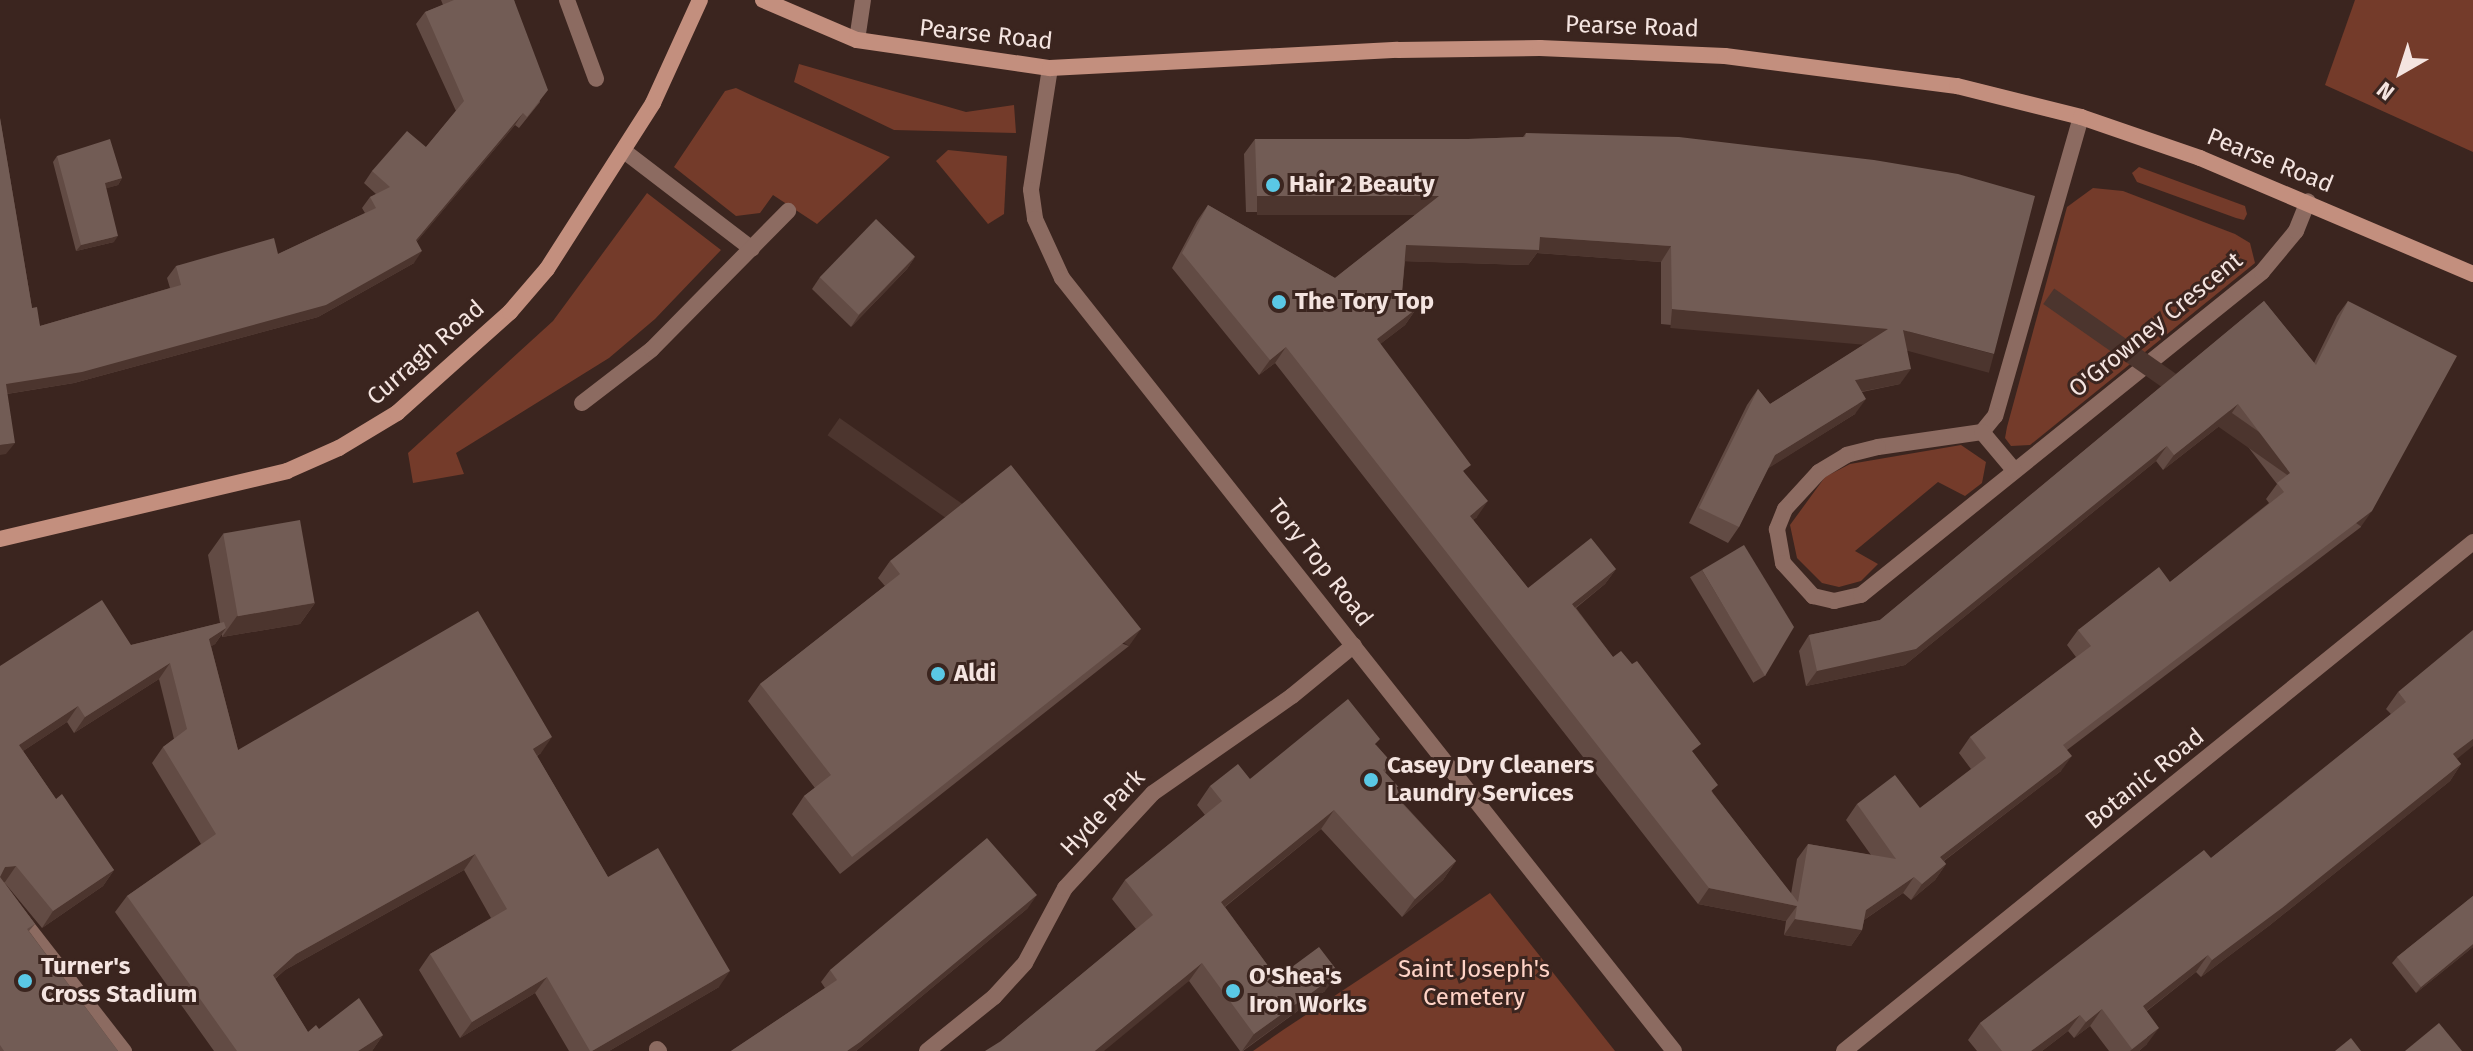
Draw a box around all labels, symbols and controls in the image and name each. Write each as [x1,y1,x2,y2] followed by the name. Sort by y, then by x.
[1565,10,1699,44] street label: Pearse Road
[918,14,1054,56] street label: Pearse Road
[2361,32,2441,112] north arrow
[2371,76,2400,106] text: N
[2202,123,2338,199] street label: Pearse Road
[1289,171,1435,199] place label: Hair 2 Beauty
[1264,176,1282,194] marker: Hair 2 Beauty
[2064,246,2248,404] street label: O'Growney Crescent
[1295,288,1434,316] place label: The Tory Top
[1270,293,1288,311] marker: The Tory Top
[362,294,490,412] street label: Curragh Road
[1261,494,1379,632] street label: Tory Top Road
[954,660,996,688] place label: Aldi
[929,665,947,683] marker: Aldi
[2080,722,2210,836] street label: Botanic Road
[1387,752,1594,808] place label: Casey Dry Cleaners Laundry Services
[1055,764,1151,862] street label: Hyde Park
[1362,771,1380,789] marker: Casey Dry Cleaners Laundry Services
[41,953,197,1009] place label: Turner's Cross Stadium
[1398,956,1550,1012] park label: Saint Joseph's Cemetery
[1249,963,1367,1019] place label: O'Shea's Iron Works
[16,972,34,990] marker: Turner's Cross Stadium
[1224,982,1242,1000] marker: O'Shea's Iron Works

